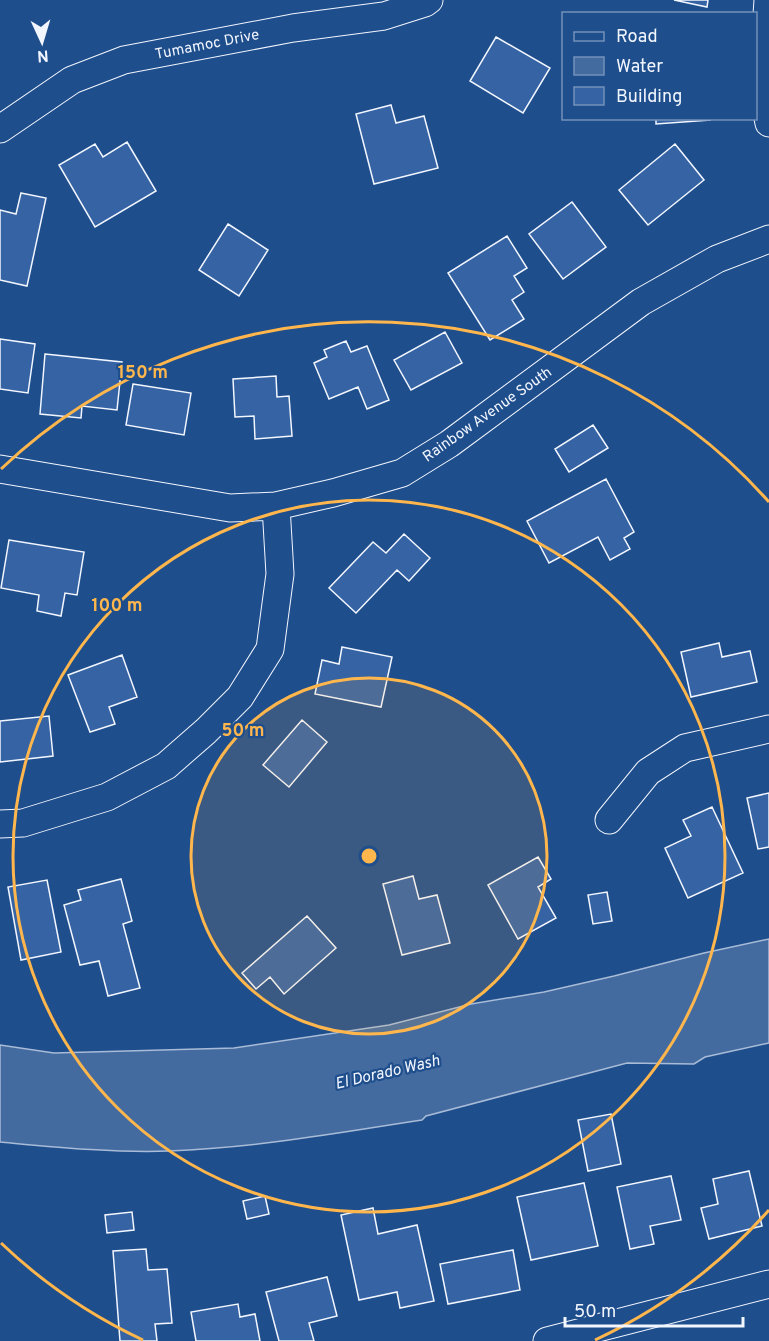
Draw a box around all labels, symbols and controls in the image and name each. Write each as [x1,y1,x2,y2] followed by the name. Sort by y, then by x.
[12,12,72,72] north arrow
[562,12,757,120] legend
[154,26,261,65] street label: Tumamoc Drive
[616,26,658,49] text: Road
[36,45,49,65] text: N
[616,56,663,79] text: Water
[616,86,682,109] text: Building
[118,362,168,385] text: 150 m
[420,363,556,467] street label: Rainbow Avenue South
[91,595,143,618] text: 100 m
[221,720,265,743] text: 50 m
[359,846,379,866] centre of rings
[333,1051,442,1095] water label: El Dorado Wash
[565,1290,744,1328] scale bar
[574,1301,616,1324] text: 50 m

